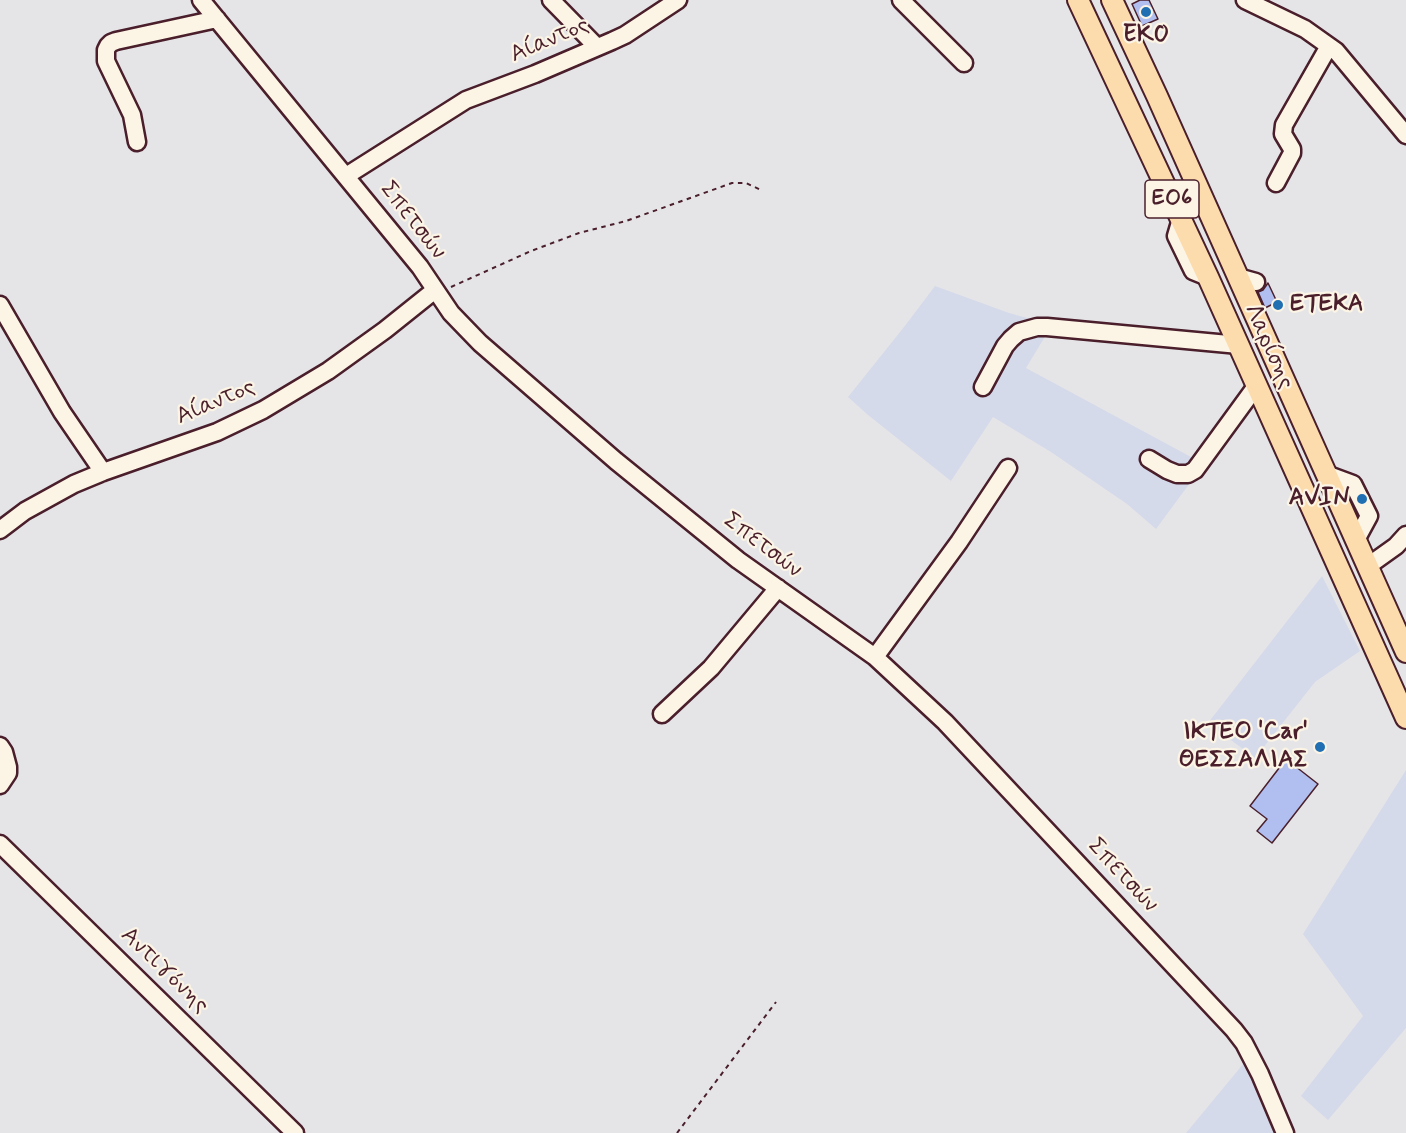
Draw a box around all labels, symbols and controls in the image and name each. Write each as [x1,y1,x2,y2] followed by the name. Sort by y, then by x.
[1139,5,1153,19] marker: EKO
[506,12,594,70] street label: Αίαντος
[1123,22,1169,50] place label: EKO
[373,176,451,266] street label: Σπετσών
[1145,180,1199,218] road number: ΕΟ6
[1290,291,1363,319] place label: ΕΤΕΚΑ
[1271,298,1285,312] marker: ΕΤΕΚΑ
[1237,300,1299,394] street label: Λαρίσης
[172,374,260,432] street label: Αίαντος
[1289,485,1350,513] place label: AVIN
[1355,492,1369,506] marker: AVIN
[717,507,807,585] street label: Σπετσών
[1178,719,1308,775] place label: ΙΚΤΕΟ 'Car' ΘΕΣΣΑΛΙΑΣ
[1313,740,1327,754] marker: ΙΚΤΕΟ 'Car' ΘΕΣΣΑΛΙΑΣ
[1080,833,1164,919] street label: Σπετσών
[114,922,214,1020] street label: Αντιγόνης

